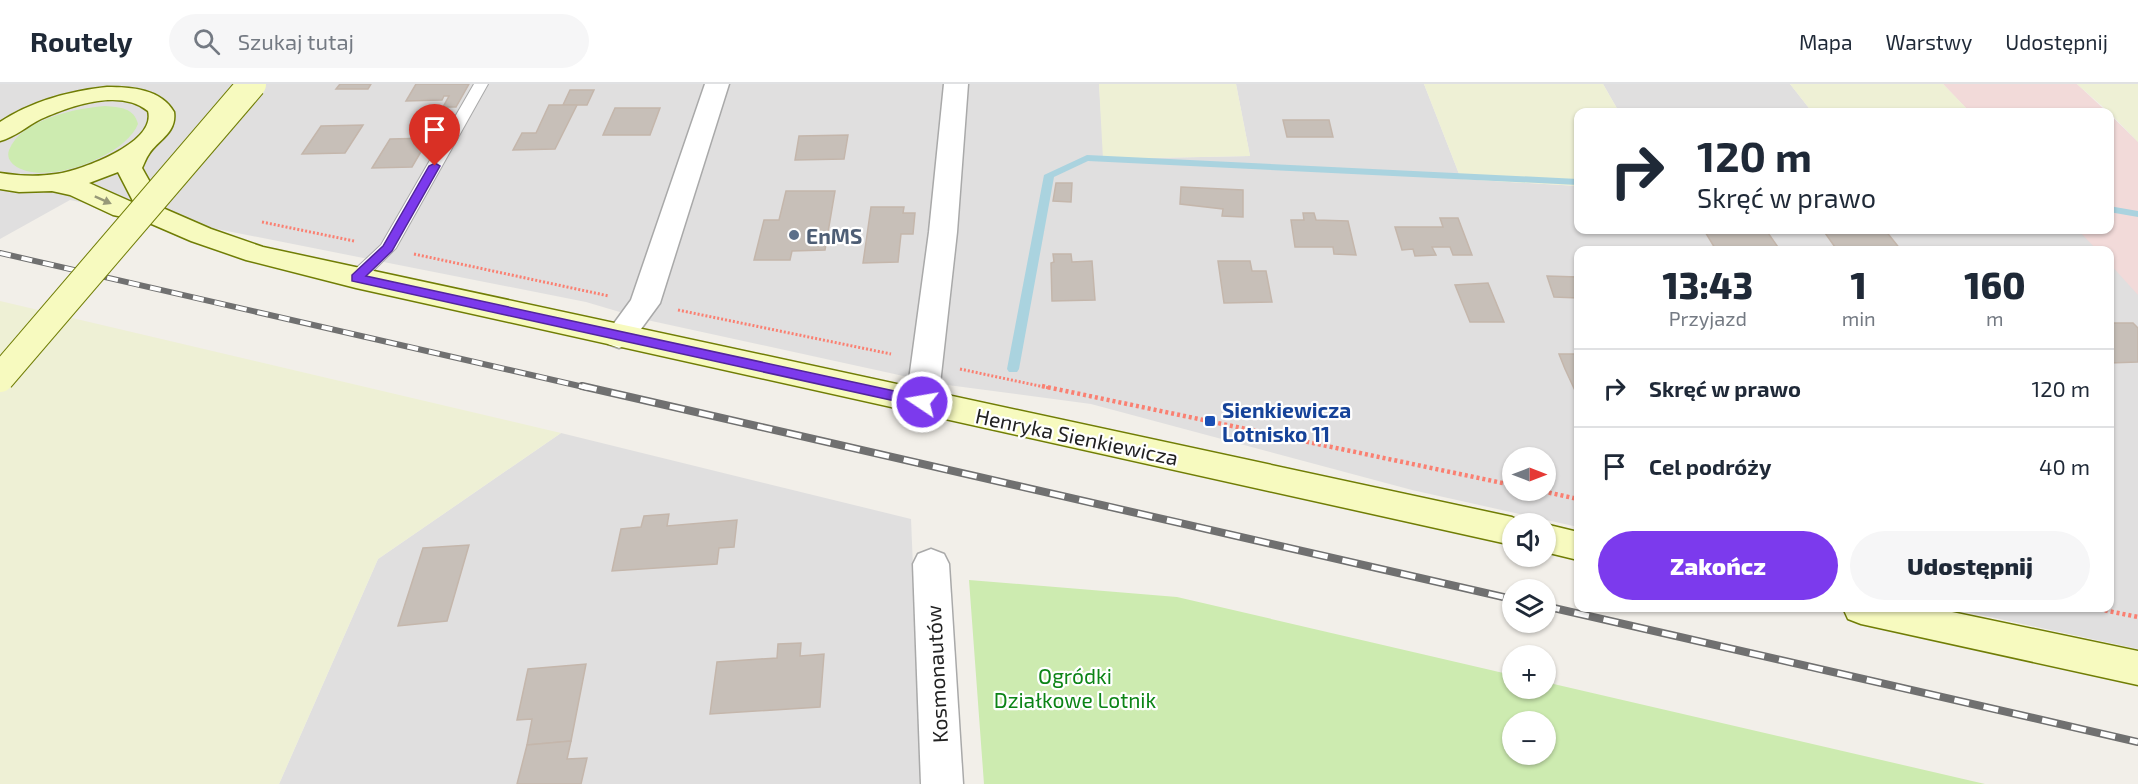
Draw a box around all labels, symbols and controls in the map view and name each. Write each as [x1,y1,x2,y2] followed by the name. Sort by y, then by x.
[169,14,589,68] search box
[30,24,133,58] text: Routely
[190,25,223,58] icon: search
[238,28,354,54] text: Szukaj tutaj
[1799,29,1853,54] text: Mapa
[1886,29,1972,54] text: Warstwy
[2005,29,2108,54] text: Udostępnij
[409,104,460,166] pin
[418,113,451,146] icon: arrive
[1697,130,1812,180] text: 120 m
[1598,132,1676,210] icon: right
[1697,181,1876,213] text: Skręć w prawo
[95,195,112,204] one-way arrow
[806,223,862,248] place label: EnMS
[787,228,801,242] marker: EnMS
[1663,263,1753,306] text: 13:43
[1851,263,1867,306] text: 1
[1964,263,2025,306] text: 160
[1669,306,1747,330] text: Przyjazd
[1842,306,1876,330] text: min
[1986,306,2004,330] text: m
[890,370,954,434] position arrow
[1598,372,1631,405] icon: right
[1649,375,1801,401] text: Skręć w prawo
[2031,375,2090,401] text: 120 m
[1222,397,1351,446] place label: Sienkiewicza Lotnisko 11
[973,402,1181,470] street label: Henryka Sienkiewicza
[1203,414,1217,428] marker: Sienkiewicza Lotnisko 11
[1502,447,1556,501] north arrow
[1502,447,1556,765] map controls
[1598,450,1631,483] icon: arrive
[1649,453,1771,479] text: Cel podróży
[2039,453,2090,479] text: 40 m
[1502,513,1556,567] button: sound
[1598,531,1838,600] button: Zakończ
[1850,531,2090,600] button: Udostępnij
[1502,579,1556,633] button: layers
[920,604,952,744] street label: Kosmonautów
[1502,645,1556,699] button: +
[994,663,1157,712] park label: Ogródki Działkowe Lotnik
[1502,711,1556,765] button: −

